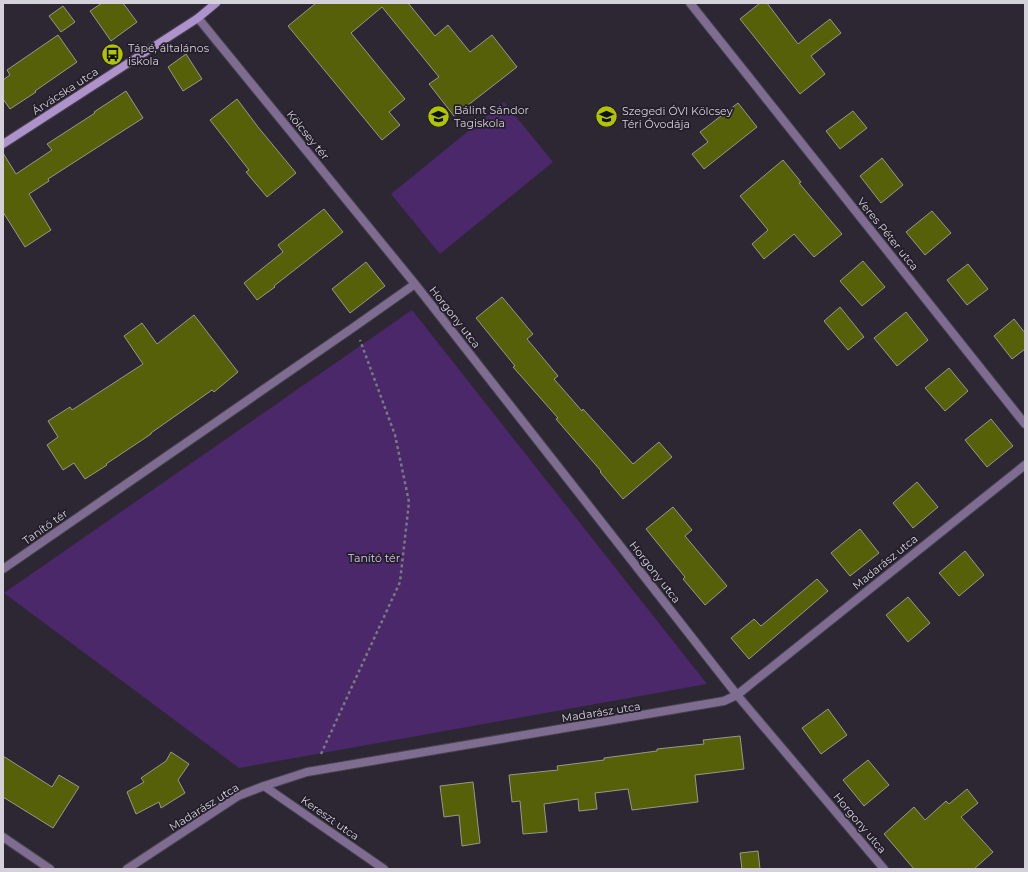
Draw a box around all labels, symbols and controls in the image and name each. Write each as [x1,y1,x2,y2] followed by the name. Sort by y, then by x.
[100,41,126,67] bus stop icon: Tápé, általános iskola
[128,41,210,68] place label: Tápé, általános iskola
[29,64,101,118] street label: Árvácska utca
[425,103,451,129] school or university icon: Bálint Sándor Tagiskola
[454,103,529,130] place label: Bálint Sándor Tagiskola
[594,104,620,130] school or university icon: Szegedi ÓVI Kölcsey Téri Óvodája
[622,104,733,131] place label: Szegedi ÓVI Kölcsey Téri Óvodája
[284,107,332,163] street label: Kölcsey tér
[854,195,922,273] street label: Veres Péter utca
[426,283,484,351] street label: Horgony utca
[20,506,70,548] street label: Tanító tér
[850,532,920,592] street label: Madarász utca
[626,538,684,606] street label: Horgony utca
[348,551,400,565] park label: Tanító tér
[561,699,641,725] street label: Madarász utca
[167,780,241,834] street label: Madarász utca
[831,790,889,856] street label: Horgony utca
[298,793,362,843] street label: Kereszt utca

